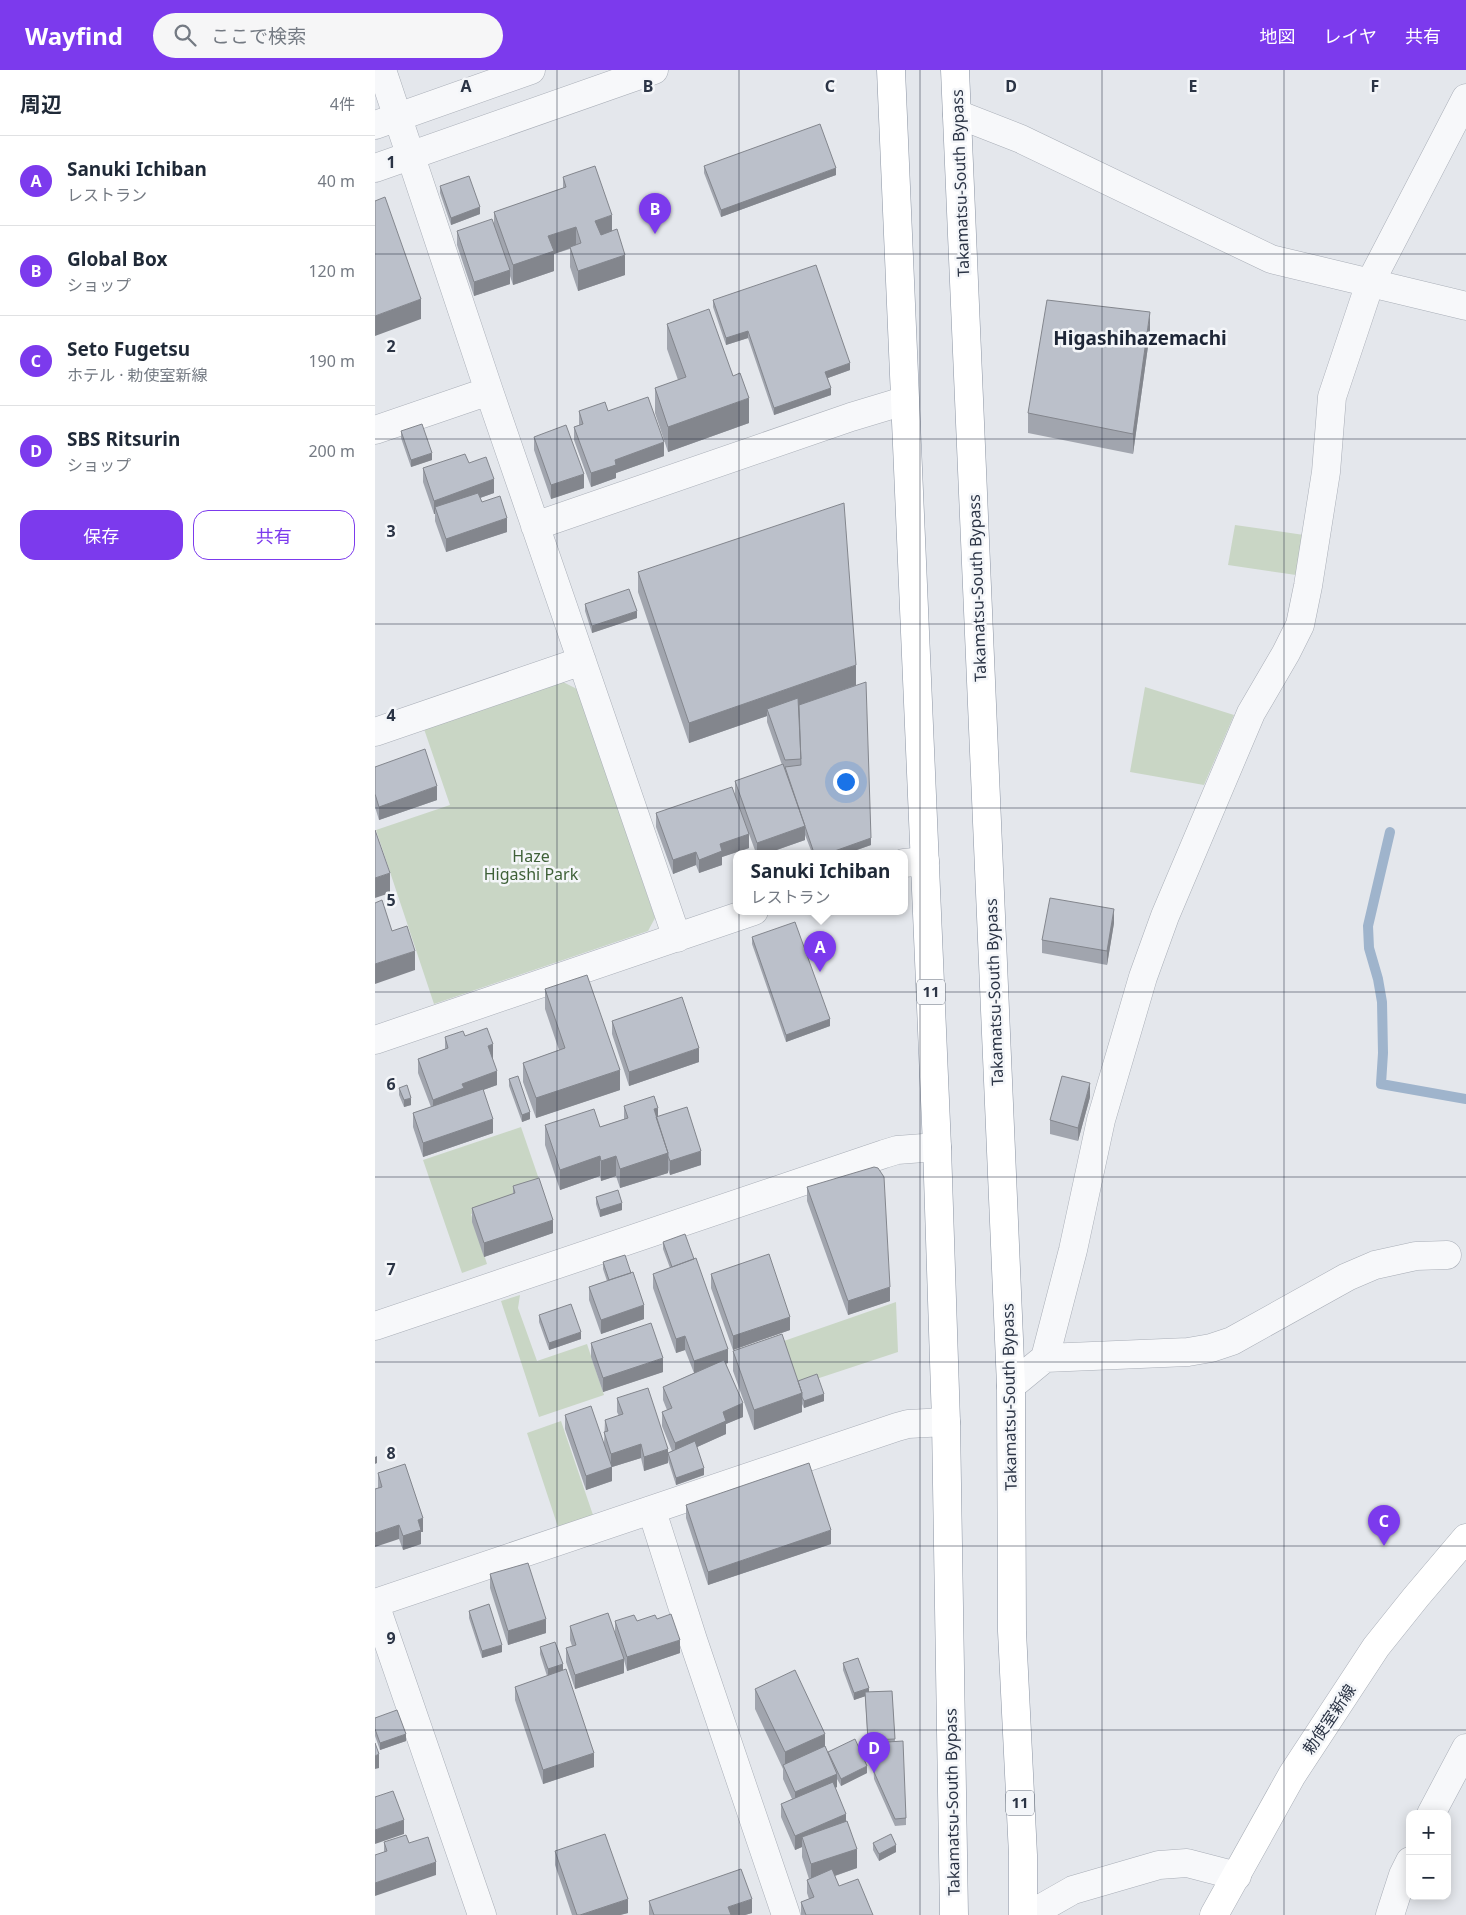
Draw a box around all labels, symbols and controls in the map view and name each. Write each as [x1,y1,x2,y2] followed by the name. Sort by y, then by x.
[153,13,503,58] search box
[25,19,123,52] text: Wayfind
[171,21,199,49] icon: search
[211,23,306,49] text: ここで検索
[1260,24,1296,48] text: 地図
[1324,24,1377,48] text: レイヤ
[1405,24,1441,48] text: 共有
[460,75,472,97] text: A
[643,75,653,97] text: B
[825,75,835,97] text: C
[1005,75,1017,97] text: D
[1189,75,1198,97] text: E
[1371,75,1379,97] text: F
[946,89,974,277] street label: Takamatsu-South Bypass
[20,90,62,118] text: 周辺
[330,93,355,115] text: 4件
[386,151,396,173] text: 1
[67,156,207,182] text: Sanuki Ichiban
[30,170,42,192] text: A
[318,170,355,192] text: 40 m
[67,184,147,206] text: レストラン
[639,193,671,234] pin: B
[67,246,167,272] text: Global Box
[31,260,41,282] text: B
[308,260,355,282] text: 120 m
[67,274,131,296] text: ショップ
[1053,325,1227,351] district label: Higashihazemachi
[386,335,396,357] text: 2
[67,336,190,362] text: Seto Fugetsu
[31,350,41,372] text: C
[308,350,355,372] text: 190 m
[67,364,208,386] text: ホテル · 勅使室新線
[67,426,180,452] text: SBS Ritsurin
[30,440,42,462] text: D
[308,440,355,462] text: 200 m
[67,454,131,476] text: ショップ
[963,494,991,682] street label: Takamatsu-South Bypass
[20,510,183,560] button: 保存
[193,510,355,560] button: 共有
[386,520,396,542] text: 3
[386,704,396,726] text: 4
[833,769,859,795] your location
[484,845,579,885] park label: Haze Higashi Park
[733,850,908,915] popup
[751,858,890,884] text: Sanuki Ichiban
[751,886,831,908] text: レストラン
[386,889,396,911] text: 5
[980,898,1008,1086] street label: Takamatsu-South Bypass
[804,931,836,972] pin: A
[917,980,945,1004] road number: 11
[386,1073,396,1095] text: 6
[386,1258,396,1280] text: 7
[996,1303,1022,1491] street label: Takamatsu-South Bypass
[386,1442,396,1464] text: 8
[1368,1505,1400,1546] pin: C
[386,1627,396,1649] text: 9
[1298,1680,1360,1758] street label: 勅使室新線
[939,1708,965,1896] street label: Takamatsu-South Bypass
[858,1732,890,1773] pin: D
[1006,1790,1034,1816] road number: 11
[1406,1810,1451,1900] map controls
[1406,1810,1451,1855] button: +
[1406,1855,1451,1900] button: −

